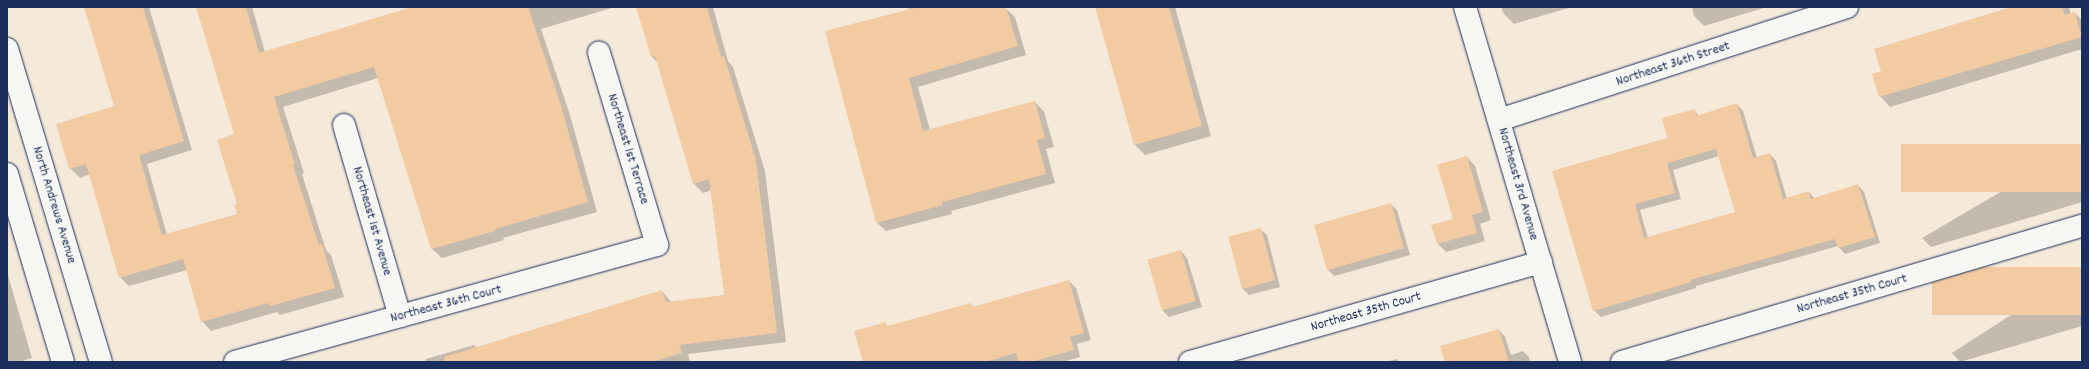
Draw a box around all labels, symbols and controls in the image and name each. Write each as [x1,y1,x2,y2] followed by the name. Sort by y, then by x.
[1614,38,1732,90] street label: Northeast 36th Street
[603,92,653,206] street label: Northeast 1st Terrace
[1494,126,1542,242] street label: Northeast 3rd Avenue
[28,144,80,266] street label: North Andrews Avenue
[348,165,396,277] street label: Northeast 1st Avenue
[1795,270,1909,318] street label: Northeast 35th Court
[389,281,503,327] street label: Northeast 36th Court
[1309,288,1423,336] street label: Northeast 35th Court

